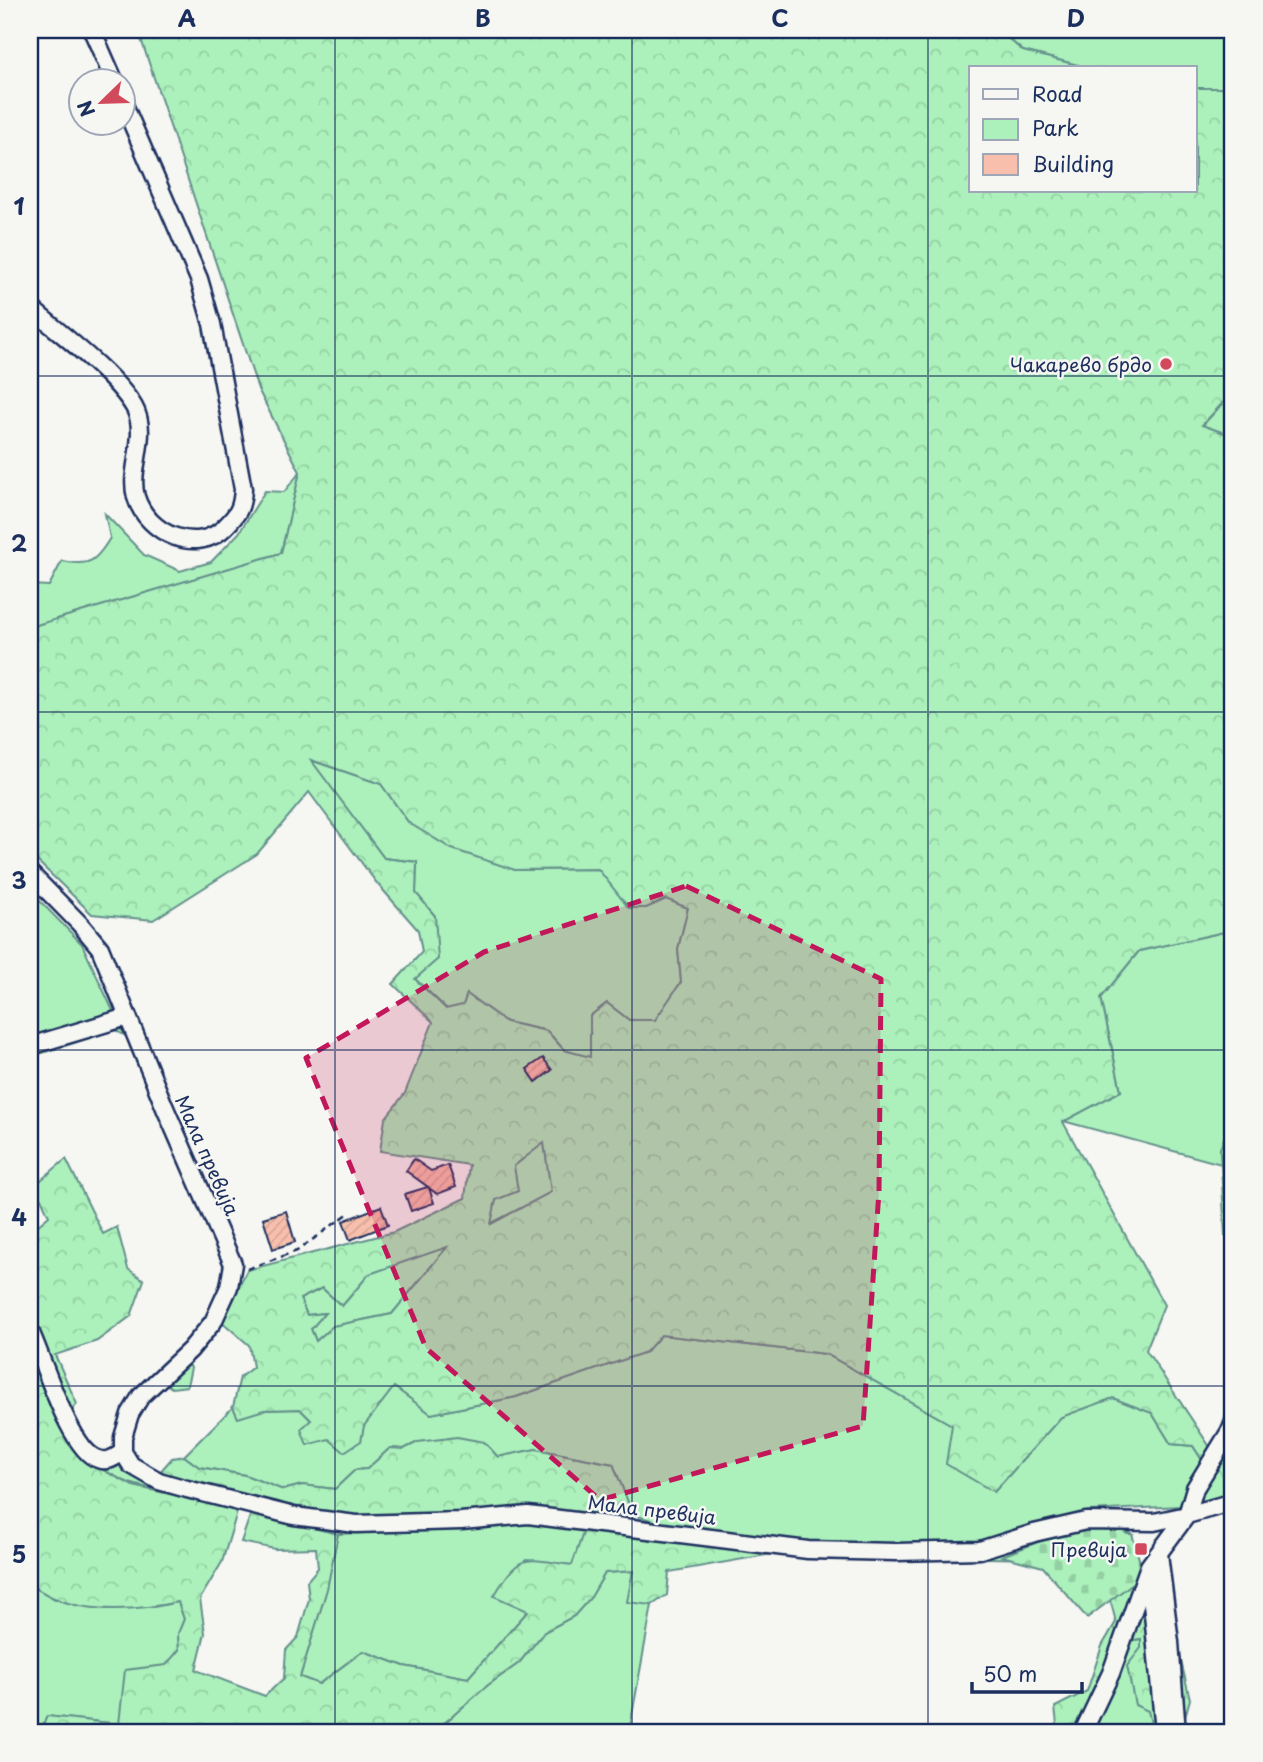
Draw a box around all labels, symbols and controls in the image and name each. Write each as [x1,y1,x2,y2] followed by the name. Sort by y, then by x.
[178,0,196,35] text: A
[475,0,491,35] text: B
[771,0,789,35] text: C
[1067,0,1085,35] text: D
[66,66,136,136] north arrow
[969,66,1196,192] legend
[1032,77,1083,109] text: Road
[70,97,101,121] text: N
[1032,111,1079,143] text: Park
[1032,147,1114,179] text: Building
[14,188,25,223] text: 1
[1010,350,1152,378] place label: Чакарево брдо
[1158,356,1174,372] marker: Чакарево брдо
[11,525,27,560] text: 2
[11,862,27,897] text: 3
[169,1090,247,1220] street label: Мала превија
[11,1199,27,1234] text: 4
[586,1487,718,1531] street label: Мала превија
[1051,1535,1127,1563] place label: Превија
[12,1536,26,1571] text: 5
[1133,1541,1149,1557] marker: Превија
[972,1650,1083,1694] scale bar
[983,1657,1037,1689] text: 50 m

